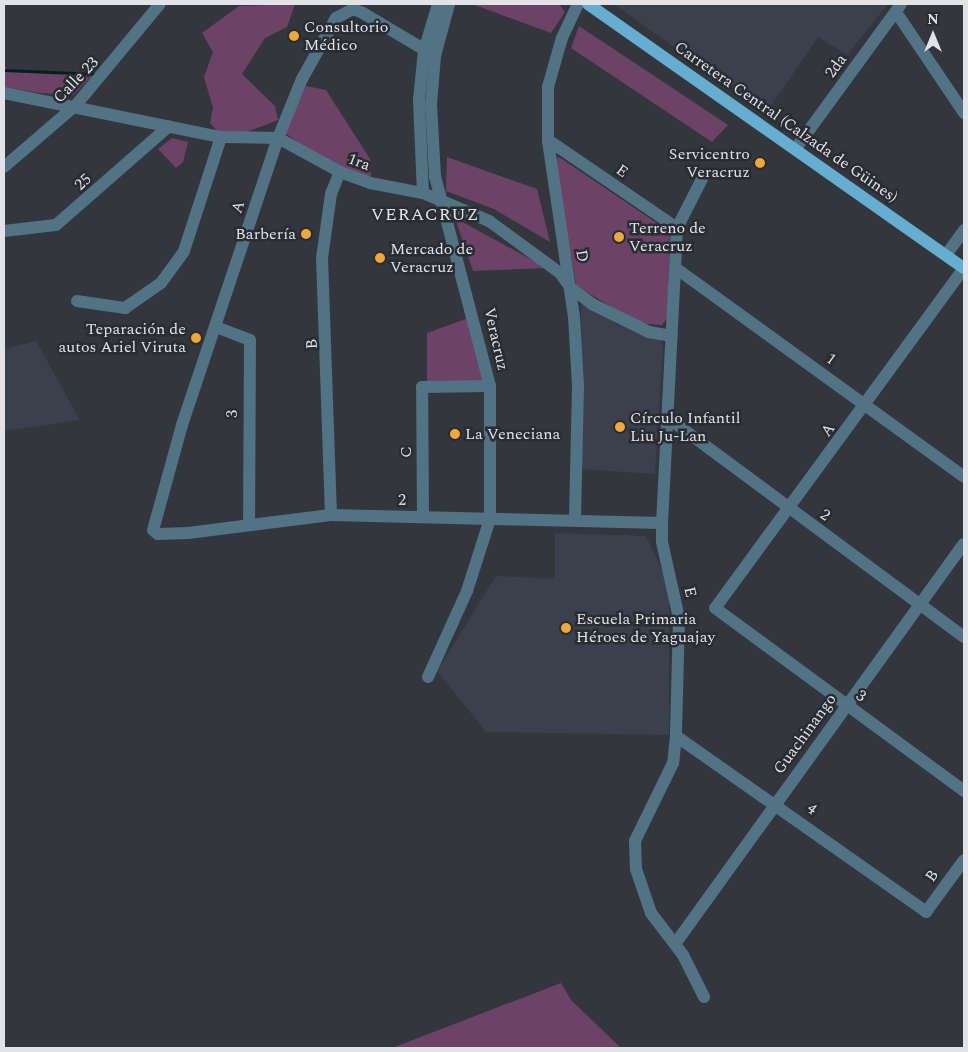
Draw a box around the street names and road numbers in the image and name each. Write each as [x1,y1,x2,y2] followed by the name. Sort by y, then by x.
[671,37,901,207] street label: Carretera Central (Calzada de Güines)
[821,50,851,82] street label: 2da
[49,53,103,107] street label: Calle 23
[345,149,373,175] street label: 1ra
[612,160,632,182] street label: E
[71,170,95,194] street label: 25
[227,198,249,216] street label: A
[572,248,592,264] street label: D
[479,306,513,372] street label: Veracruz
[302,338,322,350] street label: B
[822,349,840,369] street label: 1
[222,410,242,418] street label: 3
[817,420,839,440] street label: A
[396,446,416,458] street label: C
[398,490,406,510] street label: 2
[816,505,834,525] street label: 2
[679,585,701,599] street label: E
[852,686,870,706] street label: 3
[769,690,841,778] street label: Guachinango
[803,799,821,819] street label: 4
[921,866,943,886] street label: B

